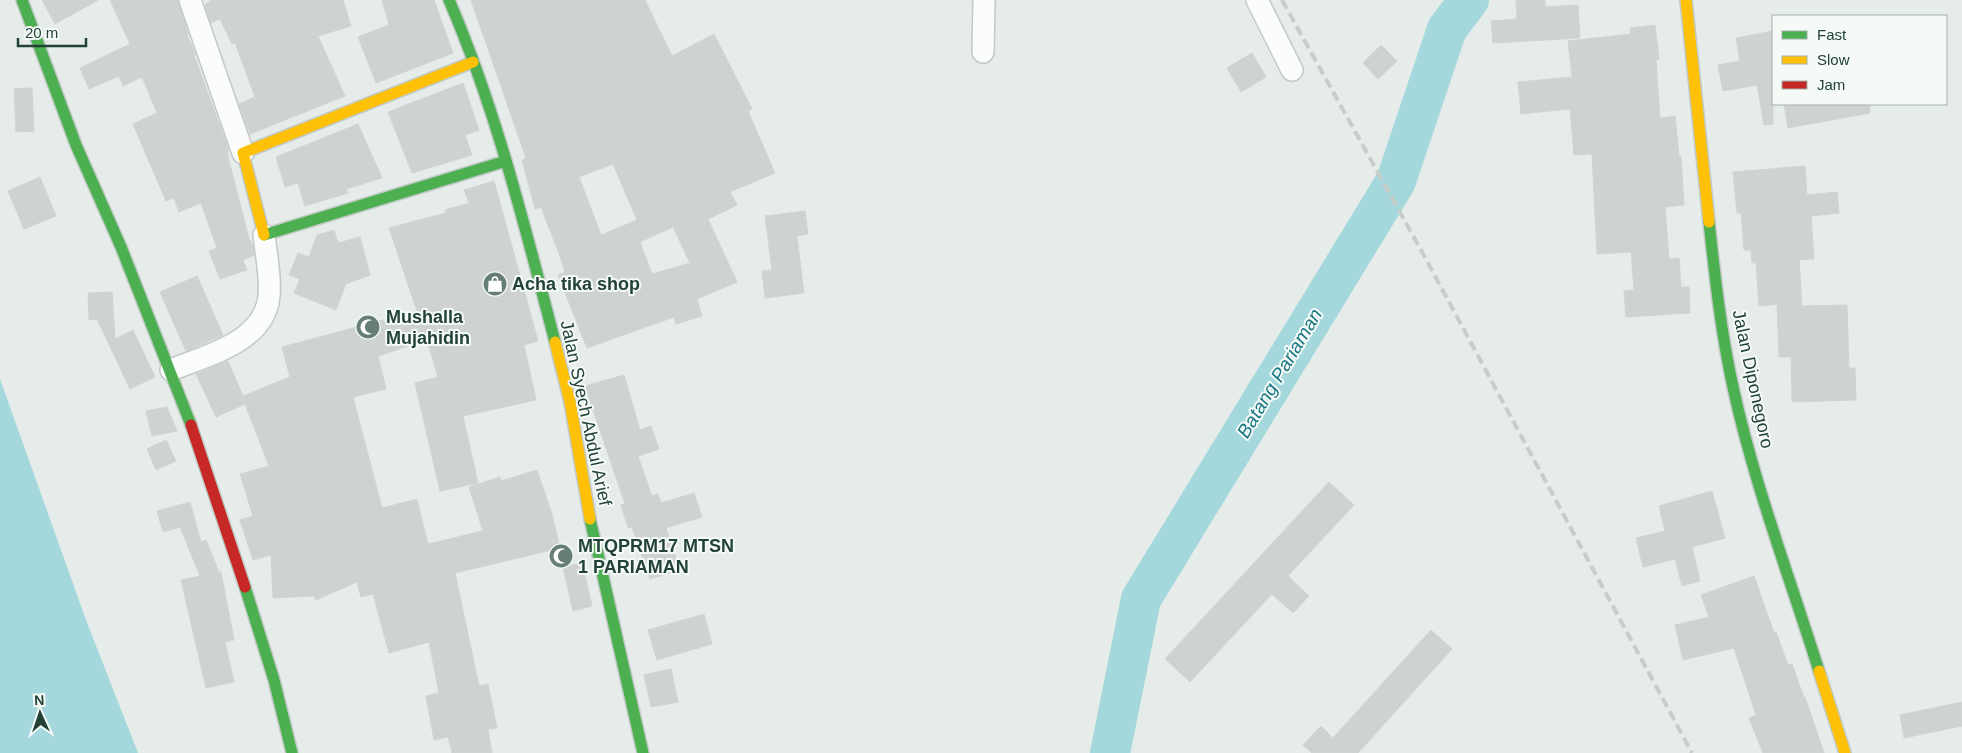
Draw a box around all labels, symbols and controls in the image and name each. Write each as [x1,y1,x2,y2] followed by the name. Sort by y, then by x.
[18,15,85,47] scale bar
[1772,15,1947,105] legend
[25,24,58,41] text: 20 m
[1817,26,1847,43] text: Fast
[1817,51,1850,68] text: Slow
[1817,76,1845,93] text: Jam
[482,271,508,297] shop icon: Acha tika shop
[512,274,640,294] place label: Acha tika shop
[1233,305,1326,442] water label: Batang Pariaman
[386,307,470,348] place label: Mushalla Mujahidin
[1729,308,1777,450] street label: Jalan Diponegoro
[355,314,381,340] mosque icon: Mushalla Mujahidin
[557,318,616,509] street label: Jalan Syech Abdul Arief
[578,536,734,577] place label: MTQPRM17 MTSN 1 PARIAMAN
[548,543,574,569] mosque icon: MTQPRM17 MTSN 1 PARIAMAN
[15,688,65,738] north arrow
[34,692,45,708] text: N

